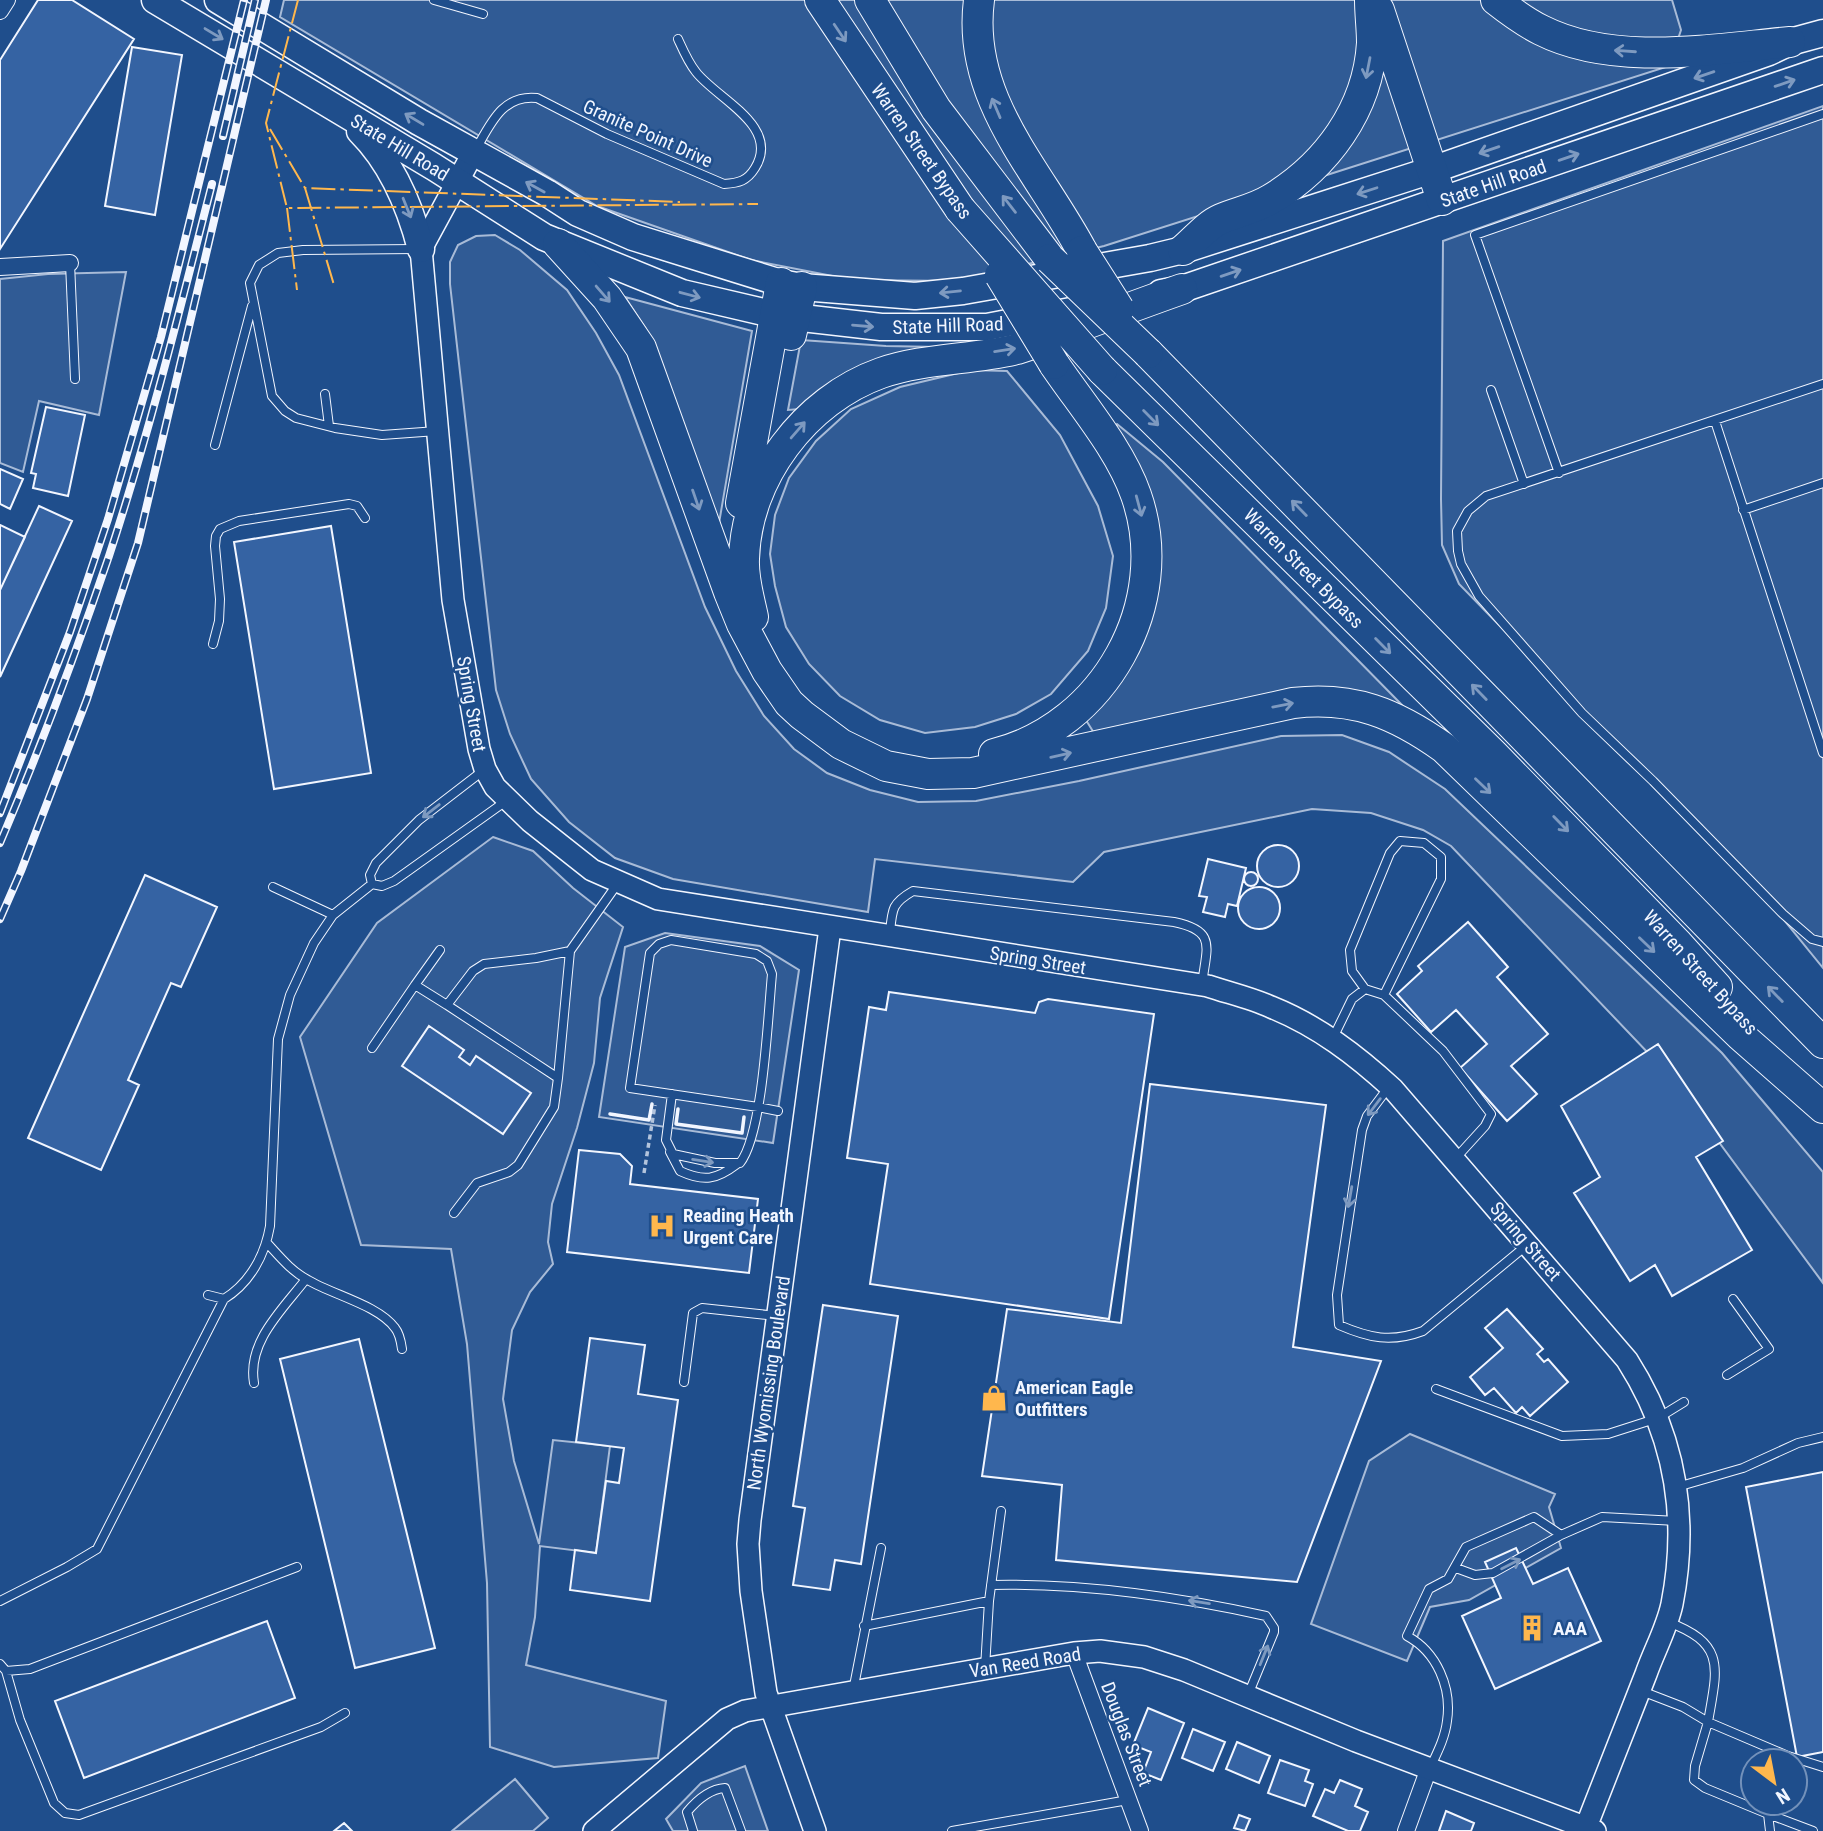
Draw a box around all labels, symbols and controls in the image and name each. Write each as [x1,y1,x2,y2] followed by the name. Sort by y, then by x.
[834,23,848,43] one-way arrow
[204,28,224,42] one-way arrow
[1613,44,1636,57] one-way arrow
[1360,56,1374,79] one-way arrow
[1693,70,1715,82] one-way arrow
[1773,76,1795,88] one-way arrow
[866,79,977,223] street label: Warren Street Bypass
[579,95,716,172] street label: Granite Point Drive
[989,98,1002,120] one-way arrow
[346,109,453,186] street label: State Hill Road
[405,112,425,126] one-way arrow
[1478,145,1500,157] one-way arrow
[1558,149,1580,162] one-way arrow
[1437,155,1549,212] street label: State Hill Road
[525,180,546,193] one-way arrow
[1357,186,1379,198] one-way arrow
[1001,196,1016,214] one-way arrow
[401,197,414,218] one-way arrow
[1220,265,1242,278] one-way arrow
[596,285,611,303] one-way arrow
[939,286,962,299] one-way arrow
[678,289,701,302] one-way arrow
[892,312,1004,339] street label: State Hill Road
[851,320,874,333] one-way arrow
[993,343,1016,356] one-way arrow
[1142,409,1159,426] one-way arrow
[790,421,806,439] one-way arrow
[691,489,703,511] one-way arrow
[1133,495,1146,517] one-way arrow
[1291,500,1308,517] one-way arrow
[1239,504,1368,633] street label: Warren Street Bypass
[1374,637,1391,654] one-way arrow
[452,654,491,754] street label: Spring Street
[1471,683,1488,700] one-way arrow
[1271,698,1294,712] one-way arrow
[1049,748,1072,761] one-way arrow
[1475,778,1492,795] one-way arrow
[422,804,440,819] one-way arrow
[1553,815,1570,832] one-way arrow
[1639,905,1763,1040] street label: Warren Street Bypass
[1638,936,1655,953] one-way arrow
[988,942,1088,979] street label: Spring Street
[1767,986,1784,1003] one-way arrow
[1367,1097,1382,1116] one-way arrow
[691,1155,714,1168] one-way arrow
[1343,1185,1356,1208] one-way arrow
[1485,1197,1566,1285] street label: Spring Street
[683,1204,794,1249] place label: Reading Heath Urgent Care
[647,1211,677,1241] hospital icon: Reading Heath Urgent Care
[742,1274,795,1492] street label: North Wyomissing Boulevard
[1015,1376,1133,1421] place label: American Eagle Outfitters
[979,1383,1009,1413] shop icon: American Eagle Outfitters
[1500,1557,1520,1571] one-way arrow
[1188,1595,1211,1608] one-way arrow
[1517,1613,1547,1643] building icon: AAA
[1553,1617,1588,1640] place label: AAA
[968,1642,1083,1683] street label: Van Reed Road
[1259,1645,1272,1667] one-way arrow
[1096,1679,1157,1790] street label: Douglas Street
[1739,1747,1809,1817] north arrow
[1772,1783,1794,1809] text: N

